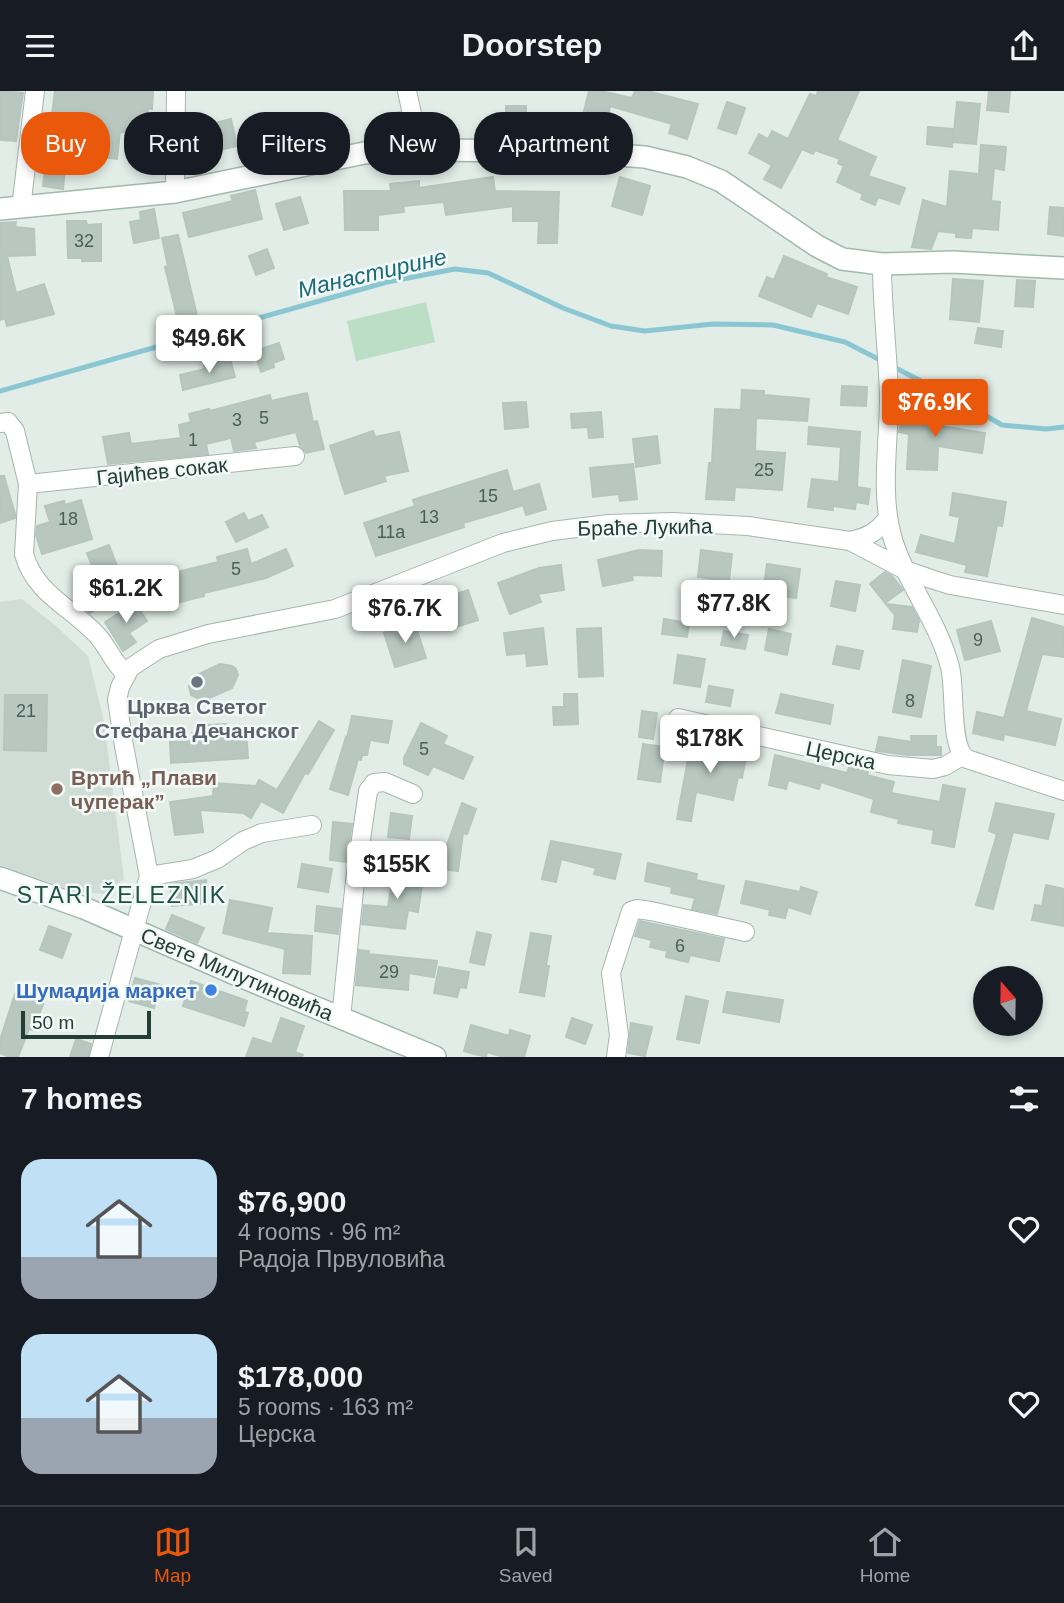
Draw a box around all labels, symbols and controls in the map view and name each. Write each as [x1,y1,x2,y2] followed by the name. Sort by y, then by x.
[21,27,59,65] icon: menu
[462,27,602,63] text: Doorstep
[1005,27,1043,65] icon: share
[21,112,110,175] chip: Buy
[124,112,223,175] chip: Rent
[237,112,350,175] chip: Filters
[364,112,460,175] chip: New
[474,112,633,175] chip: Apartment
[74,231,94,251] house number: 32
[295,243,449,303] water label: Манастирине
[152,315,266,375] pin: $49.6K
[172,325,246,351] text: $49.6K
[878,379,992,439] pin: $76.9K
[898,389,972,415] text: $76.9K
[259,408,269,428] house number: 5
[232,410,242,430] house number: 3
[188,430,198,450] house number: 1
[95,453,229,489] street label: Гајићев сокак
[754,460,774,480] house number: 25
[478,486,498,506] house number: 15
[419,507,439,527] house number: 13
[58,509,78,529] house number: 18
[577,514,713,540] street label: Браће Лукића
[377,522,406,542] house number: 11a
[231,559,241,579] house number: 5
[69,566,183,625] pin: $61.2K
[89,575,163,601] text: $61.2K
[677,581,791,640] pin: $77.8K
[348,585,462,645] pin: $76.7K
[697,590,771,616] text: $77.8K
[368,595,442,621] text: $76.7K
[973,630,983,650] house number: 9
[189,674,205,690] marker: Црква Светог Стефана Дечанског
[905,691,915,711] house number: 8
[95,695,299,742] place label: Црква Светог Стефана Дечанског
[16,701,36,721] house number: 21
[661,715,759,775] pin: $178K
[676,725,744,751] text: $178K
[804,736,878,774] street label: Церска
[419,739,429,759] house number: 5
[71,766,217,813] place label: Вртић „Плави чуперак”
[49,781,65,797] marker: Вртић „Плави чуперак”
[348,841,446,901] pin: $155K
[363,851,431,877] text: $155K
[17,882,227,908] district label: STARI ŽELEZNIK
[137,923,337,1025] street label: Свете Милутиновића
[675,936,685,956] house number: 6
[379,962,399,982] house number: 29
[973,966,1043,1036] north arrow
[973,966,1043,1036] map controls
[16,979,197,1002] place label: Шумадија маркет
[203,982,219,998] marker: Шумадија маркет
[21,1008,150,1040] scale bar
[32,1012,74,1033] text: 50 m
[1005,1080,1043,1118] icon: filters
[21,1082,143,1115] text: 7 homes
[238,1185,346,1218] text: $76,900
[77,1187,161,1271] icon: home
[1005,1210,1043,1248] icon: heart
[238,1219,400,1245] text: 4 rooms · 96 m²
[238,1246,445,1272] text: Радоја Првуловића
[238,1360,363,1393] text: $178,000
[77,1362,161,1446] icon: home
[1005,1385,1043,1423] icon: heart
[238,1394,413,1420] text: 5 rooms · 163 m²
[238,1421,315,1447] text: Церска
[154,1523,192,1587] tab: Map
[499,1523,553,1587] tab: Saved
[860,1523,910,1587] tab: Home

